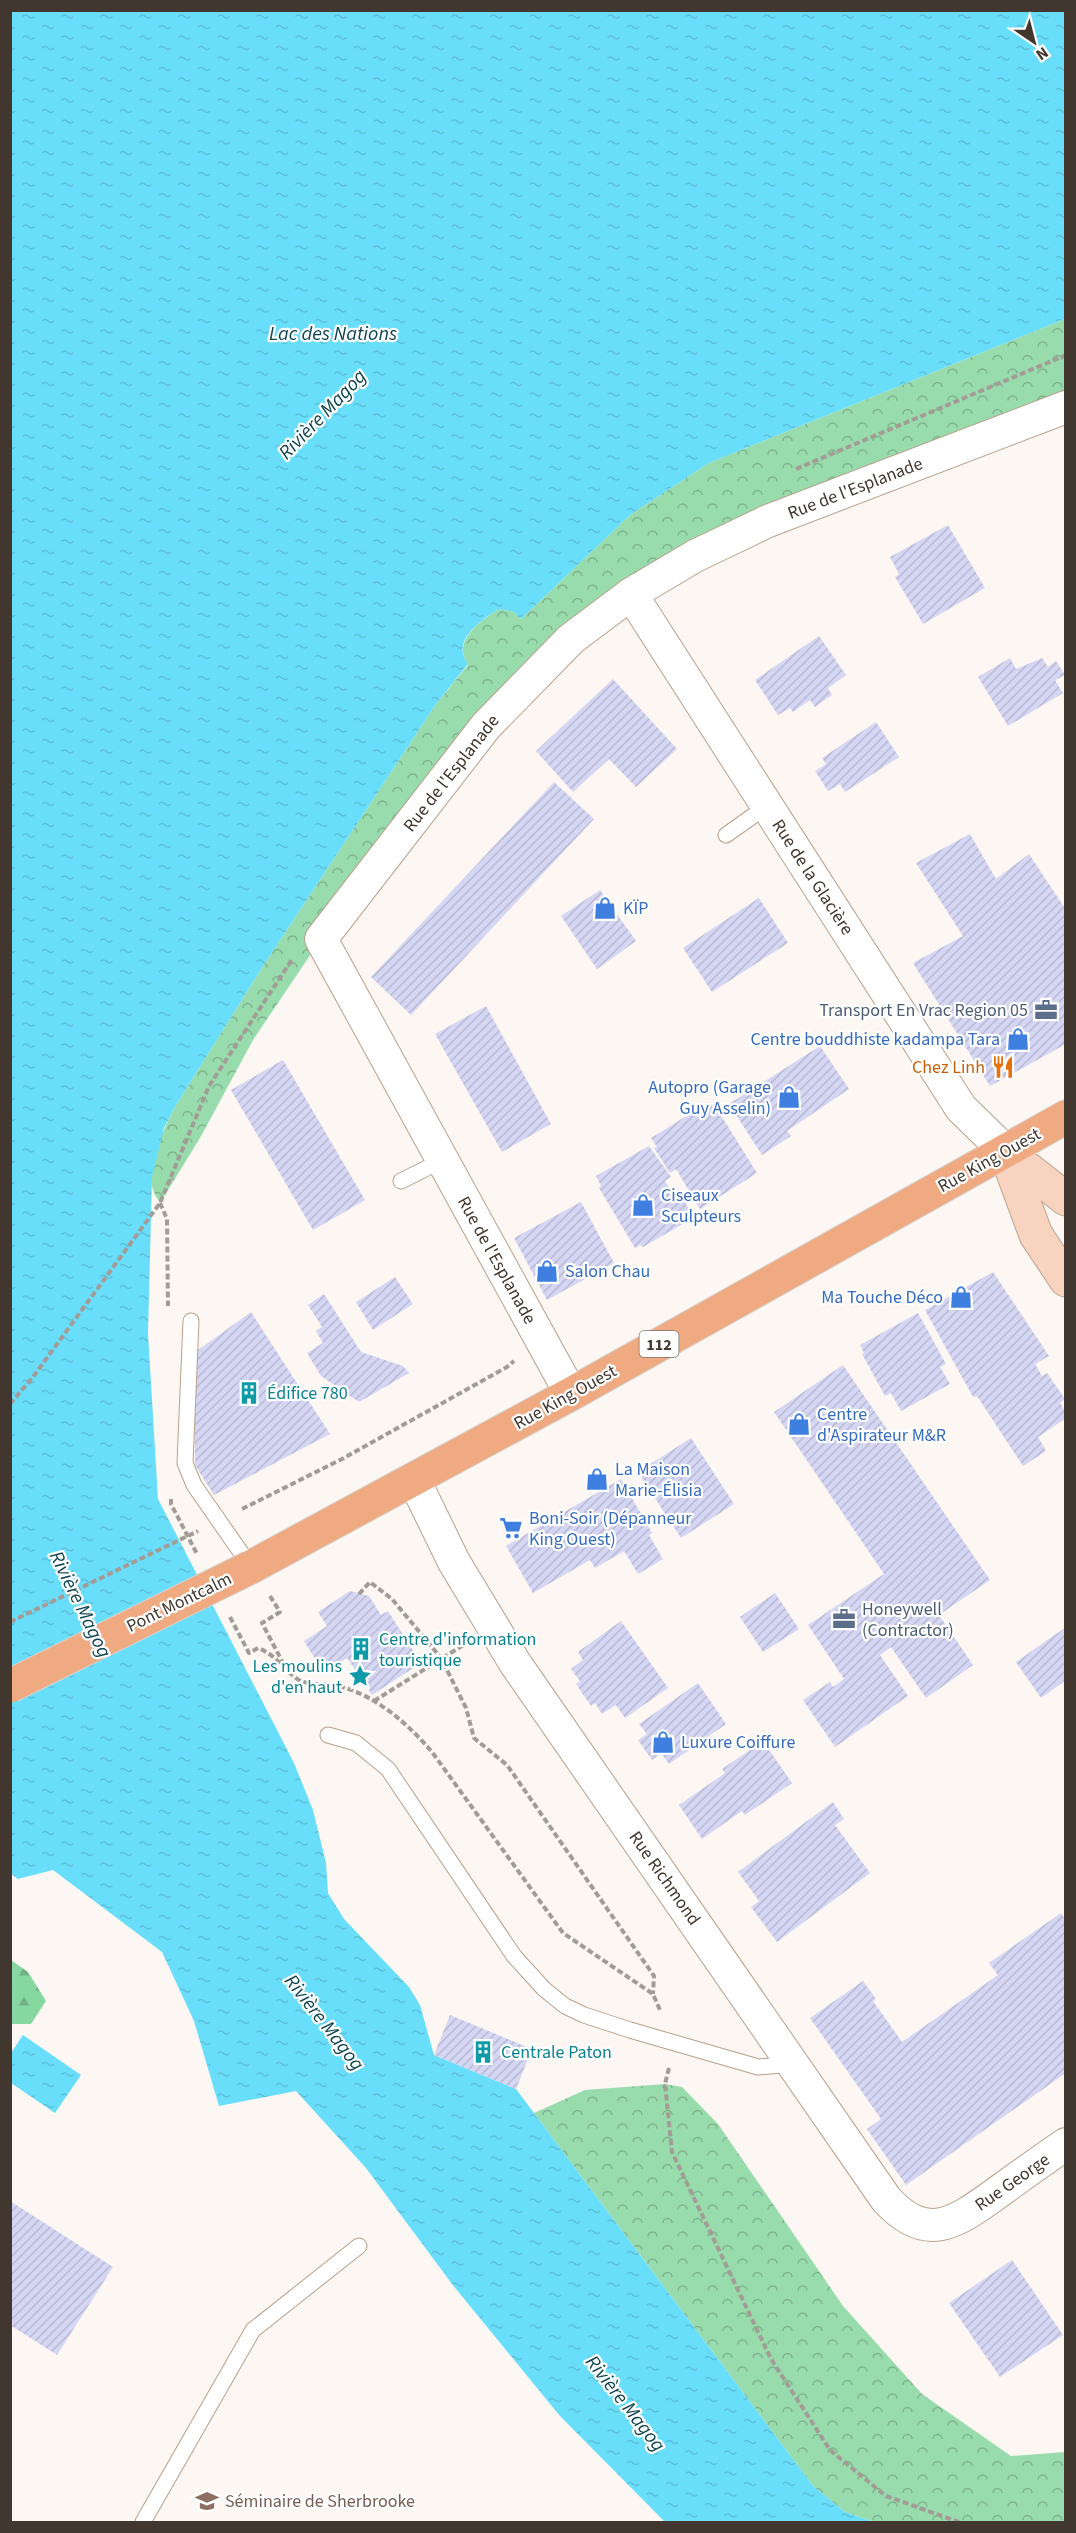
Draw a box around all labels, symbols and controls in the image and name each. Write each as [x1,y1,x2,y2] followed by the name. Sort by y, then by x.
[1004,12,1064,72] north arrow
[1031,41,1053,66] text: N
[269,320,397,348] water label: Lac des Nations
[272,363,373,466] water label: Rivière Magog
[784,451,926,526] street label: Rue de l'Esplanade
[398,709,505,837] street label: Rue de l'Esplanade
[766,814,860,940] street label: Rue de la Glacière
[592,895,618,921] shop icon: KÏP
[623,896,648,921] place label: KÏP
[1033,997,1059,1023] office icon: Transport En Vrac Region 05
[819,998,1028,1023] place label: Transport En Vrac Region 05
[1005,1026,1031,1052] shop icon: Centre bouddhiste kadampa Tara
[751,1027,1000,1052] place label: Centre bouddhiste kadampa Tara
[990,1054,1016,1080] restaurant icon: Chez Linh
[912,1055,985,1080] place label: Chez Linh
[648,1075,771,1121] place label: Autopro (Garage Guy Asselin)
[776,1084,802,1110] shop icon: Autopro (Garage Guy Asselin)
[933,1122,1045,1199] street label: Rue King Ouest
[661,1183,741,1229] place label: Ciseaux Sculpteurs
[451,1192,542,1329] street label: Rue de l'Esplanade
[630,1192,656,1218] shop icon: Ciseaux Sculpteurs
[534,1258,560,1284] shop icon: Salon Chau
[565,1259,650,1284] place label: Salon Chau
[948,1284,974,1310] shop icon: Ma Touche Déco
[821,1285,943,1310] place label: Ma Touche Déco
[640,1331,678,1357] road number: 112
[509,1359,621,1436] street label: Rue King Ouest
[236,1380,262,1406] building icon: Édifice 780
[267,1381,348,1406] place label: Édifice 780
[817,1402,946,1448] place label: Centre d'Aspirateur M&R
[786,1411,812,1437] shop icon: Centre d'Aspirateur M&R
[615,1457,702,1503] place label: La Maison Marie-Élisia
[584,1466,610,1492] shop icon: La Maison Marie-Élisia
[529,1506,692,1552] place label: Boni-Soir (Dépanneur King Ouest)
[498,1515,524,1541] supermarket icon: Boni-Soir (Dépanneur King Ouest)
[42,1546,118,1663] water label: Rivière Magog
[122,1566,236,1639] street label: Pont Montcalm
[862,1597,954,1643] place label: Honeywell (Contractor)
[831,1606,857,1632] office icon: Honeywell (Contractor)
[379,1627,536,1673] place label: Centre d'information touristique
[348,1636,374,1662] building icon: Centre d'information touristique
[253,1654,342,1700] place label: Les moulins d'en haut
[347,1663,373,1689] place icon: Les moulins d'en haut
[650,1729,676,1755] shop icon: Luxure Coiffure
[681,1730,795,1755] place label: Luxure Coiffure
[623,1826,706,1930] street label: Rue Richmond
[278,1968,371,2077] water label: Rivière Magog
[470,2039,496,2065] building icon: Centrale Paton
[501,2040,612,2065] place label: Centrale Paton
[970,2147,1055,2217] street label: Rue George
[579,2349,672,2458] water label: Rivière Magog
[194,2488,220,2514] school or university icon: Séminaire de Sherbrooke
[225,2489,415,2514] place label: Séminaire de Sherbrooke

